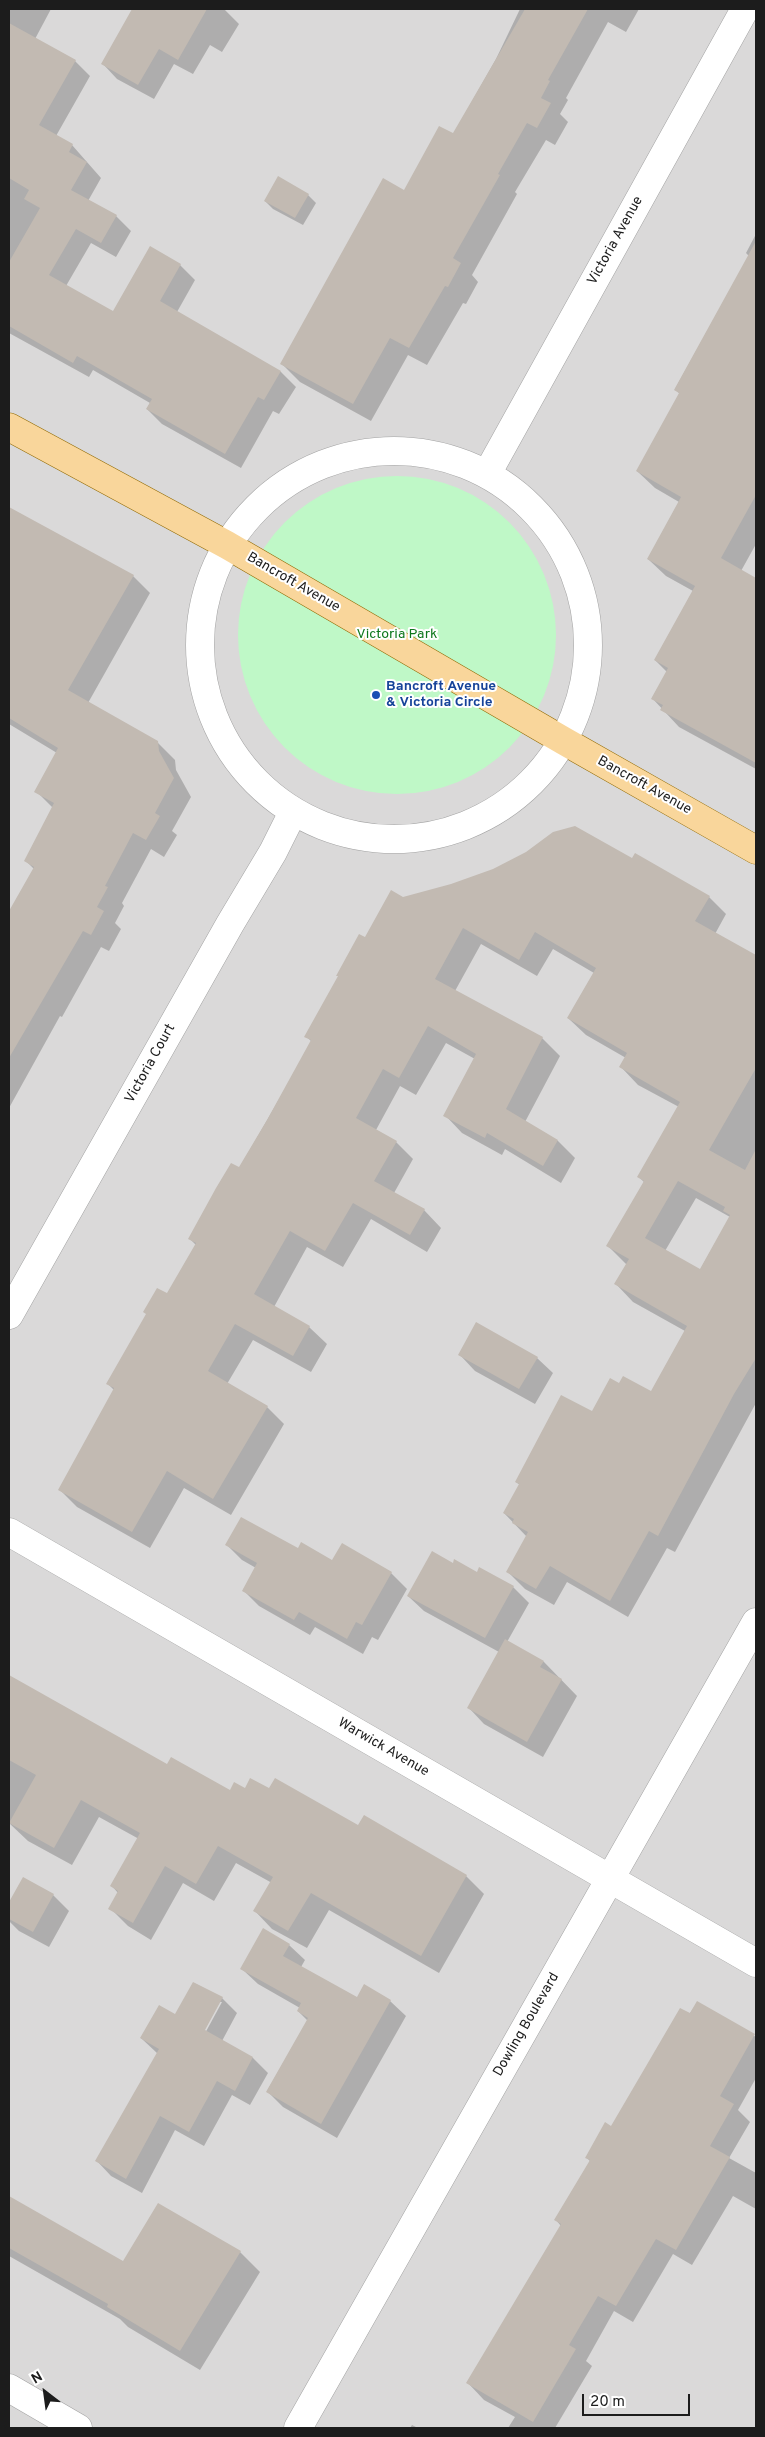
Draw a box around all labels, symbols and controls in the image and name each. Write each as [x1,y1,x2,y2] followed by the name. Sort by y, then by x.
[585,194,647,288] street label: Victoria Avenue
[243,549,343,617] street label: Bancroft Avenue
[357,627,437,643] park label: Victoria Park
[386,679,496,712] place label: Bancroft Avenue & Victoria Circle
[370,689,382,701] marker: Bancroft Avenue & Victoria Circle
[594,753,694,819] street label: Bancroft Avenue
[122,1021,180,1107] street label: Victoria Court
[334,1715,432,1781] street label: Warwick Avenue
[491,1970,563,2080] street label: Dowling Boulevard
[20,2367,70,2417] north arrow
[29,2369,46,2388] text: N
[585,2384,692,2416] scale bar
[590,2393,625,2412] text: 20 m

